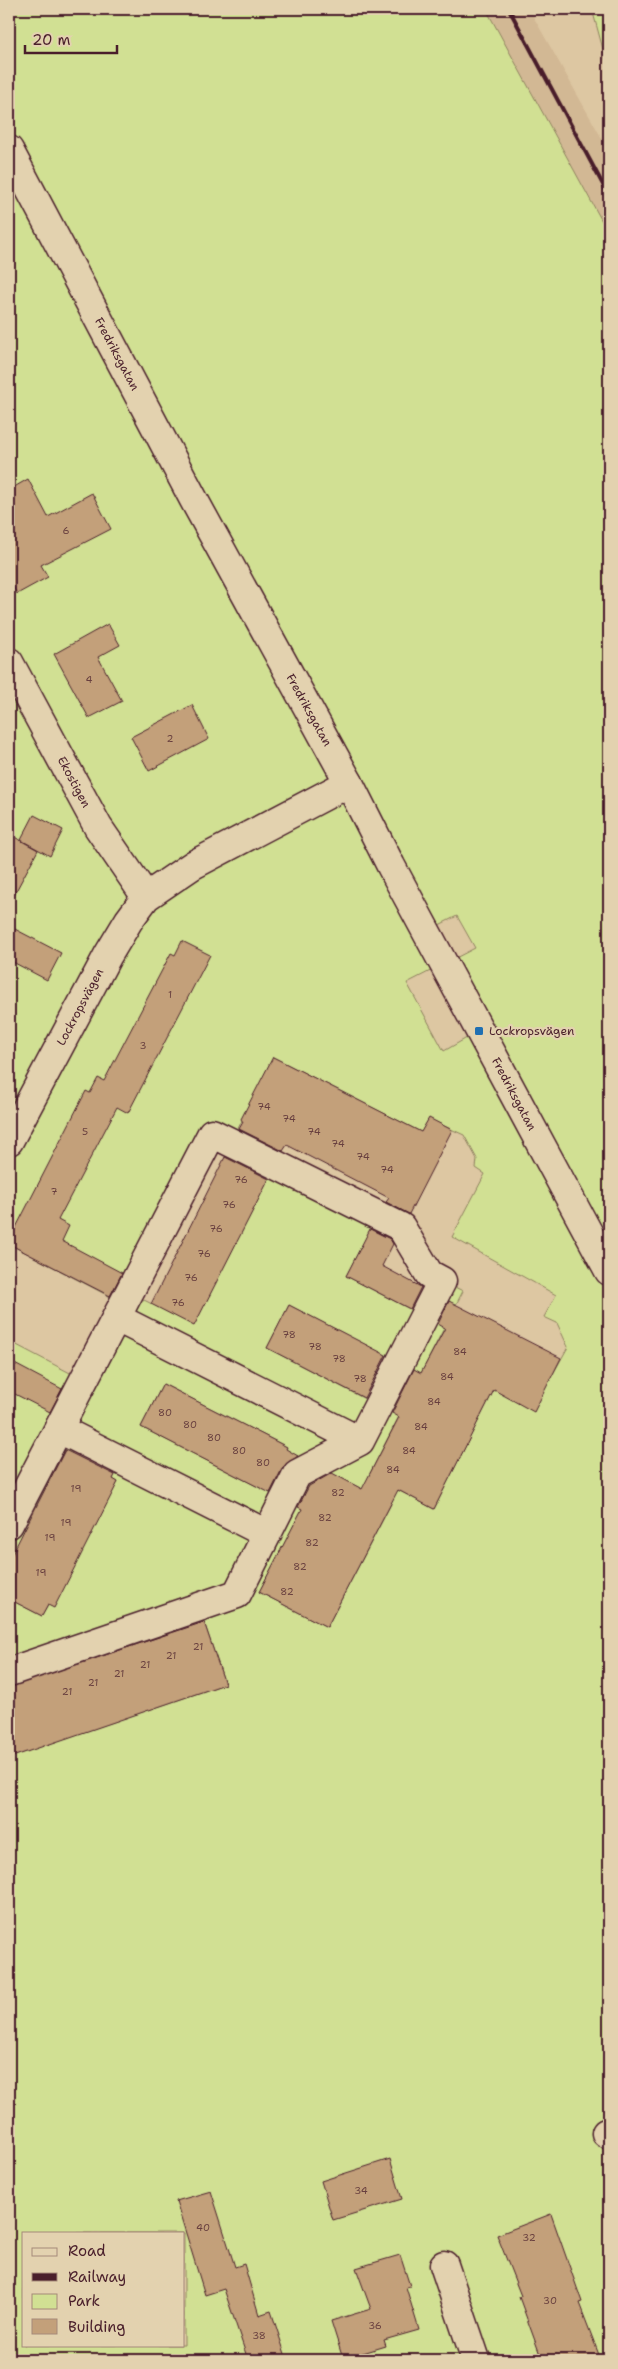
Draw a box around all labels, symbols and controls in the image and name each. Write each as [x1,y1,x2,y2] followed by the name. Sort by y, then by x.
[25,22,118,54] scale bar
[32,30,71,50] text: 20 m
[91,315,143,393] street label: Fredriksgatan
[63,524,70,537] house number: 6
[282,671,336,749] street label: Fredriksgatan
[86,673,93,686] house number: 4
[167,732,174,745] house number: 2
[54,754,94,810] street label: Ekostigen
[53,966,107,1048] street label: Lockropsvägen
[168,988,172,1001] house number: 1
[489,1023,574,1039] place label: Lockropsvägen
[473,1025,485,1037] marker: Lockropsvägen
[140,1039,147,1052] house number: 3
[488,1055,540,1133] street label: Fredriksgatan
[257,1100,271,1113] house number: 74
[282,1112,296,1125] house number: 74
[82,1125,88,1138] house number: 5
[307,1125,321,1138] house number: 74
[331,1137,345,1150] house number: 74
[356,1150,370,1163] house number: 74
[380,1163,394,1176] house number: 74
[234,1173,248,1186] house number: 76
[51,1185,58,1198] house number: 7
[222,1198,236,1211] house number: 76
[209,1222,223,1235] house number: 76
[197,1247,211,1260] house number: 76
[184,1271,198,1284] house number: 76
[171,1296,185,1309] house number: 76
[282,1328,296,1341] house number: 78
[308,1340,322,1353] house number: 78
[453,1345,467,1358] house number: 84
[332,1352,346,1365] house number: 78
[440,1370,454,1383] house number: 84
[353,1372,367,1385] house number: 78
[427,1395,441,1408] house number: 84
[158,1406,172,1419] house number: 80
[183,1418,197,1431] house number: 80
[414,1420,428,1433] house number: 84
[207,1431,221,1444] house number: 80
[232,1444,246,1457] house number: 80
[402,1444,416,1457] house number: 84
[256,1456,270,1469] house number: 80
[386,1463,400,1476] house number: 84
[71,1482,81,1495] house number: 19
[331,1486,345,1499] house number: 82
[318,1511,332,1524] house number: 82
[61,1516,71,1529] house number: 19
[45,1531,55,1544] house number: 19
[305,1536,319,1549] house number: 82
[293,1560,307,1573] house number: 82
[36,1566,46,1579] house number: 19
[280,1585,294,1598] house number: 82
[193,1640,203,1653] house number: 21
[166,1649,176,1662] house number: 21
[140,1658,150,1671] house number: 21
[114,1667,124,1680] house number: 21
[88,1676,98,1689] house number: 21
[62,1685,72,1698] house number: 21
[354,2184,368,2197] house number: 34
[196,2221,210,2234] house number: 40
[522,2231,536,2244] house number: 32
[22,2232,185,2346] legend
[68,2241,106,2261] text: Road
[68,2267,126,2287] text: Railway
[68,2291,100,2311] text: Park
[543,2294,557,2307] house number: 30
[68,2317,125,2337] text: Building
[368,2319,382,2332] house number: 36
[252,2329,266,2342] house number: 38

